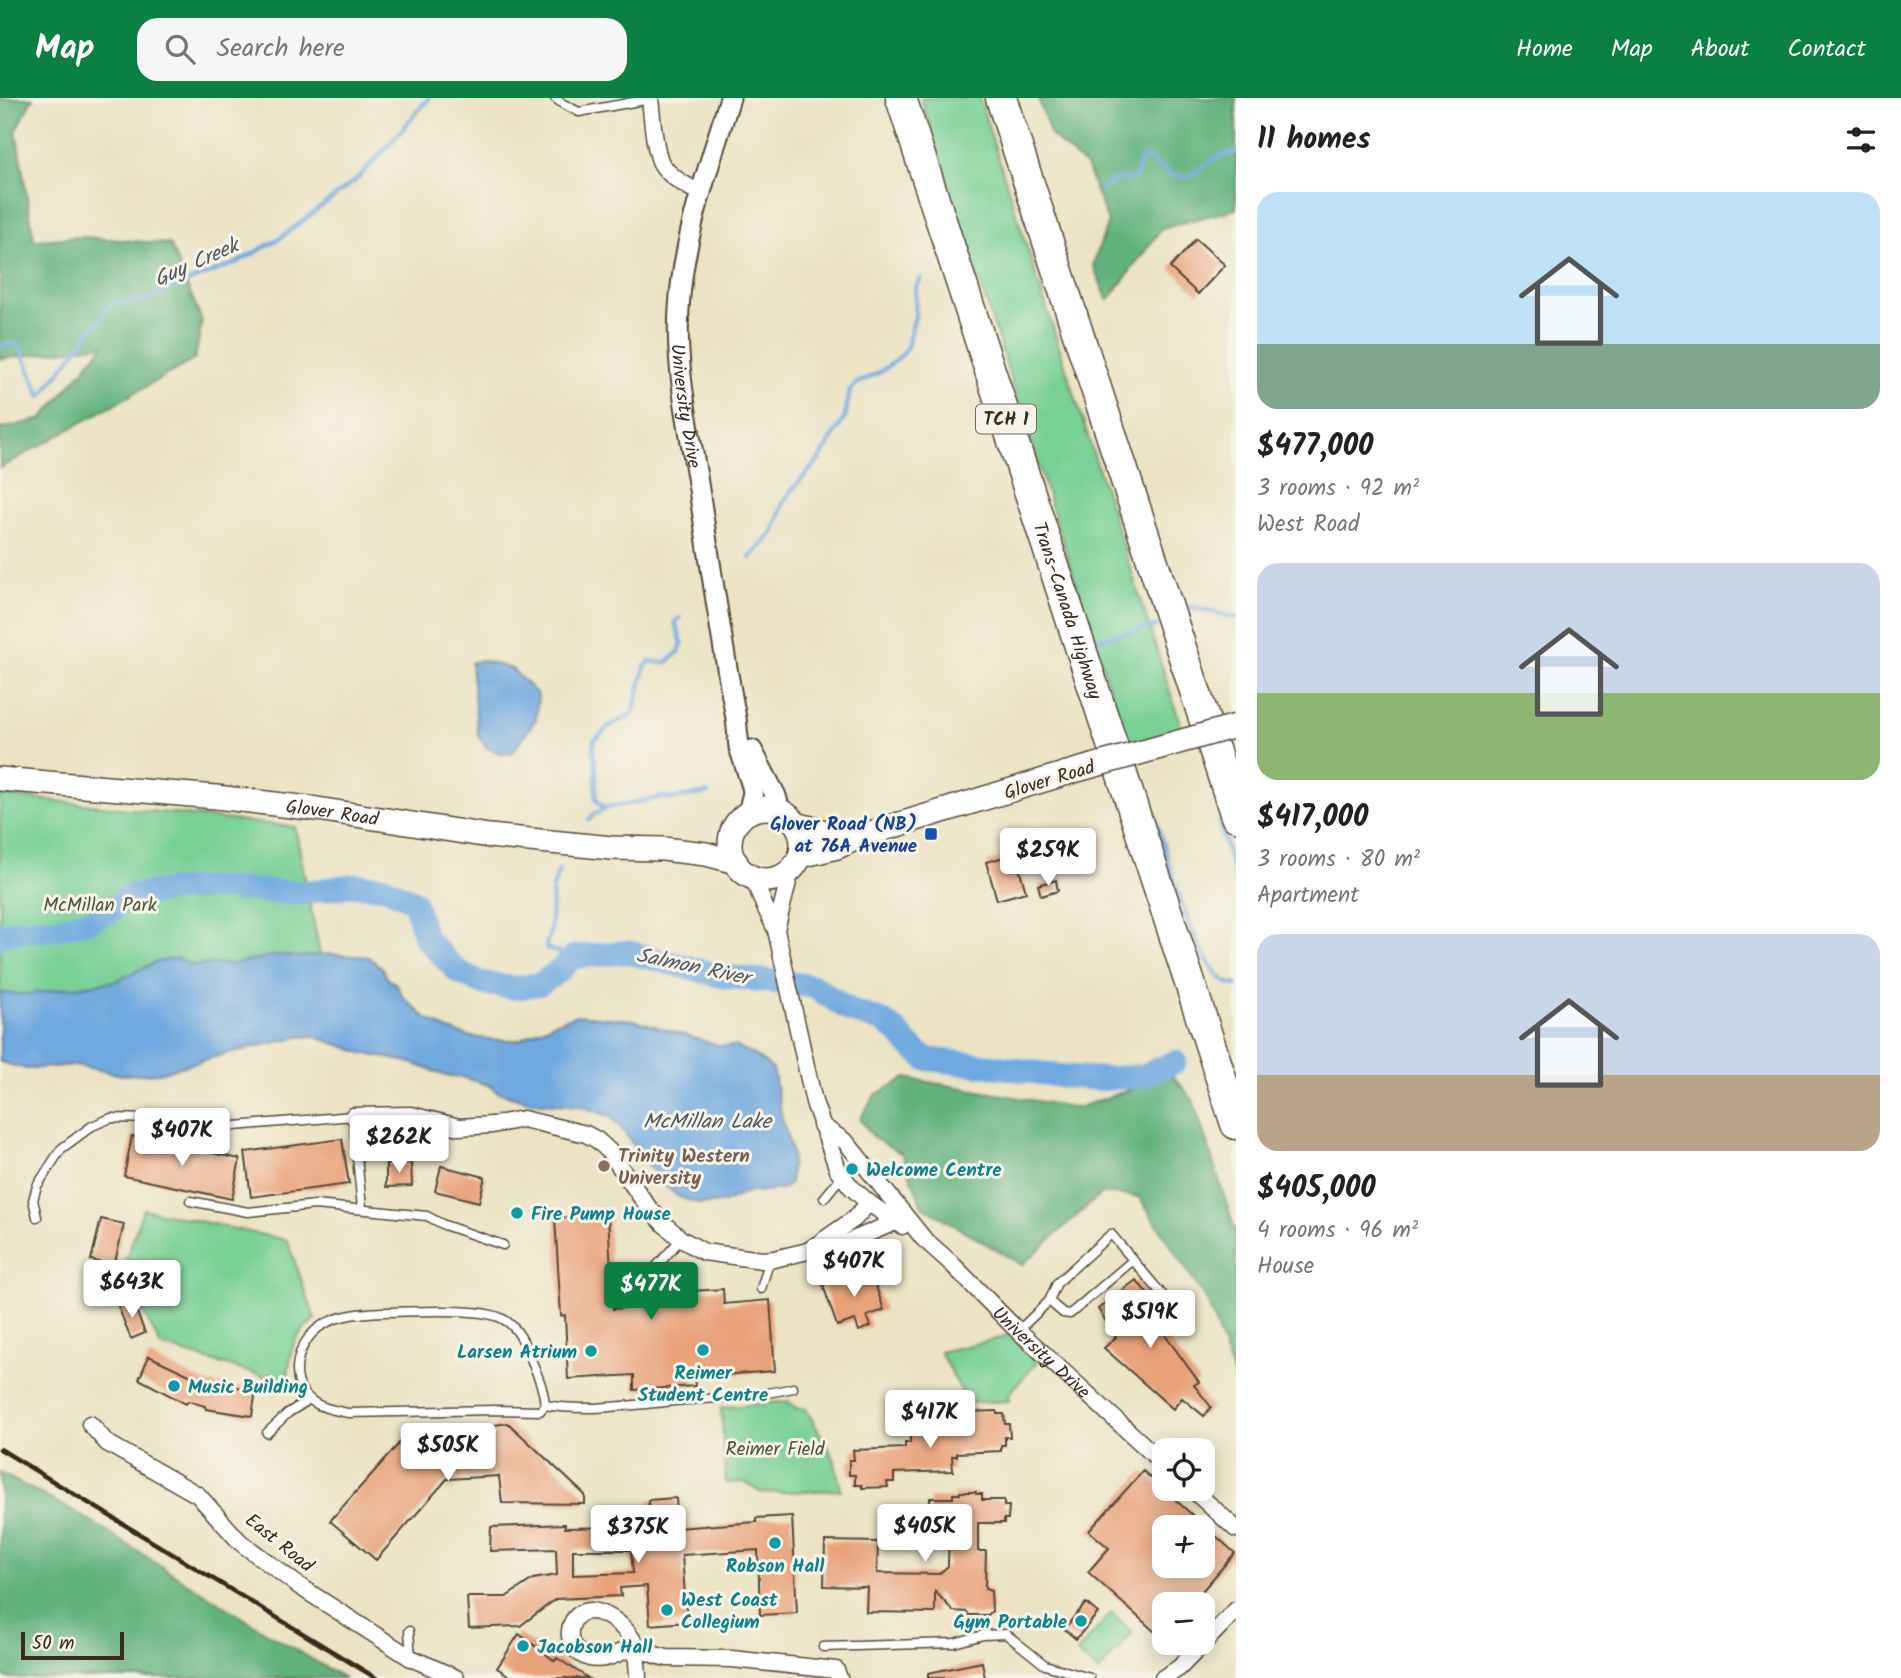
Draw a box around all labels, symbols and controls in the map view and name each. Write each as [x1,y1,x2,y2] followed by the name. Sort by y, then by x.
[137,18,627,81] search box
[35,23,95,76] text: Map
[217,28,345,70] text: Search here
[161,30,199,68] icon: search
[1516,30,1573,69] text: Home
[1611,30,1653,69] text: Map
[1691,30,1749,69] text: About
[1787,30,1866,69] text: Contact
[1257,116,1370,164] text: 11 homes
[1842,121,1880,159] icon: filters
[149,229,247,297] water label: Guy Creek
[1506,238,1632,364] icon: home
[662,343,708,471] street label: University Drive
[976,404,1036,433] road number: TCH 1
[1257,423,1373,471] text: $477,000
[1257,471,1419,507] text: 3 rooms · 92 m²
[1257,507,1359,543] text: West Road
[1023,518,1110,705] street label: Trans-Canada Highway
[1506,609,1632,735] icon: home
[1001,753,1099,809] street label: Glover Road
[284,792,381,836] street label: Glover Road
[1257,794,1368,842] text: $417,000
[770,810,917,862] place label: Glover Road (NB) at 76A Avenue
[923,826,939,842] marker: Glover Road (NB) at 76A Avenue
[999,828,1097,888] pin: $259K
[1016,833,1080,869] text: $259K
[1257,842,1420,878] text: 3 rooms · 80 m²
[1257,878,1359,914] text: Apartment
[43,891,157,921] park label: McMillan Park
[633,939,756,996] water label: Salmon River
[1506,980,1632,1106] icon: home
[643,1106,773,1139] water label: McMillan Lake
[133,1108,231,1168] pin: $407K
[151,1113,213,1149] text: $407K
[350,1116,448,1175] pin: $262K
[366,1120,432,1156] text: $262K
[618,1142,750,1194] place label: Trinity Western University
[866,1156,1002,1186] place label: Welcome Centre
[596,1158,612,1174] marker: Trinity Western University
[844,1161,860,1177] marker: Welcome Centre
[1257,1165,1376,1213] text: $405,000
[531,1200,671,1230] place label: Fire Pump House
[509,1205,525,1221] marker: Fire Pump House
[1257,1213,1418,1249] text: 4 rooms · 96 m²
[805,1240,903,1299] pin: $407K
[823,1244,885,1280] text: $407K
[1257,1249,1314,1285] text: House
[83,1260,181,1320] pin: $643K
[602,1262,700,1322] pin: $477K
[99,1265,165,1301] text: $643K
[620,1267,682,1303] text: $477K
[1101,1290,1199,1350] pin: $519K
[1121,1295,1179,1331] text: $519K
[984,1300,1097,1407] street label: University Drive
[457,1338,577,1368] place label: Larsen Atrium
[695,1342,711,1358] marker: Reimer Student Centre
[583,1343,599,1359] marker: Larsen Atrium
[638,1359,768,1411] place label: Reimer Student Centre
[188,1373,308,1403] place label: Music Building
[166,1378,182,1394] marker: Music Building
[881,1390,979,1450] pin: $417K
[901,1395,959,1431] text: $417K
[399,1424,497,1483] pin: $505K
[417,1428,479,1464] text: $505K
[726,1435,825,1465] park label: Reimer Field
[1152,1438,1215,1655] map controls
[1152,1438,1215,1501] button: locate
[876,1504,974,1564] pin: $405K
[238,1506,320,1581] street label: East Road
[589,1506,687,1565] pin: $375K
[893,1509,957,1545] text: $405K
[607,1510,669,1546] text: $375K
[1152,1515,1215,1578] button: +
[767,1535,783,1551] marker: Robson Hall
[726,1552,825,1582] place label: Robson Hall
[681,1586,778,1638] place label: West Coast Collegium
[1152,1592,1215,1655] button: −
[659,1602,675,1618] marker: West Coast Collegium
[954,1608,1067,1638] place label: Gym Portable
[1073,1613,1089,1629] marker: Gym Portable
[21,1629,124,1661] scale bar
[32,1629,74,1659] text: 50 m
[537,1633,653,1663] place label: Jacobson Hall
[515,1638,531,1654] marker: Jacobson Hall

